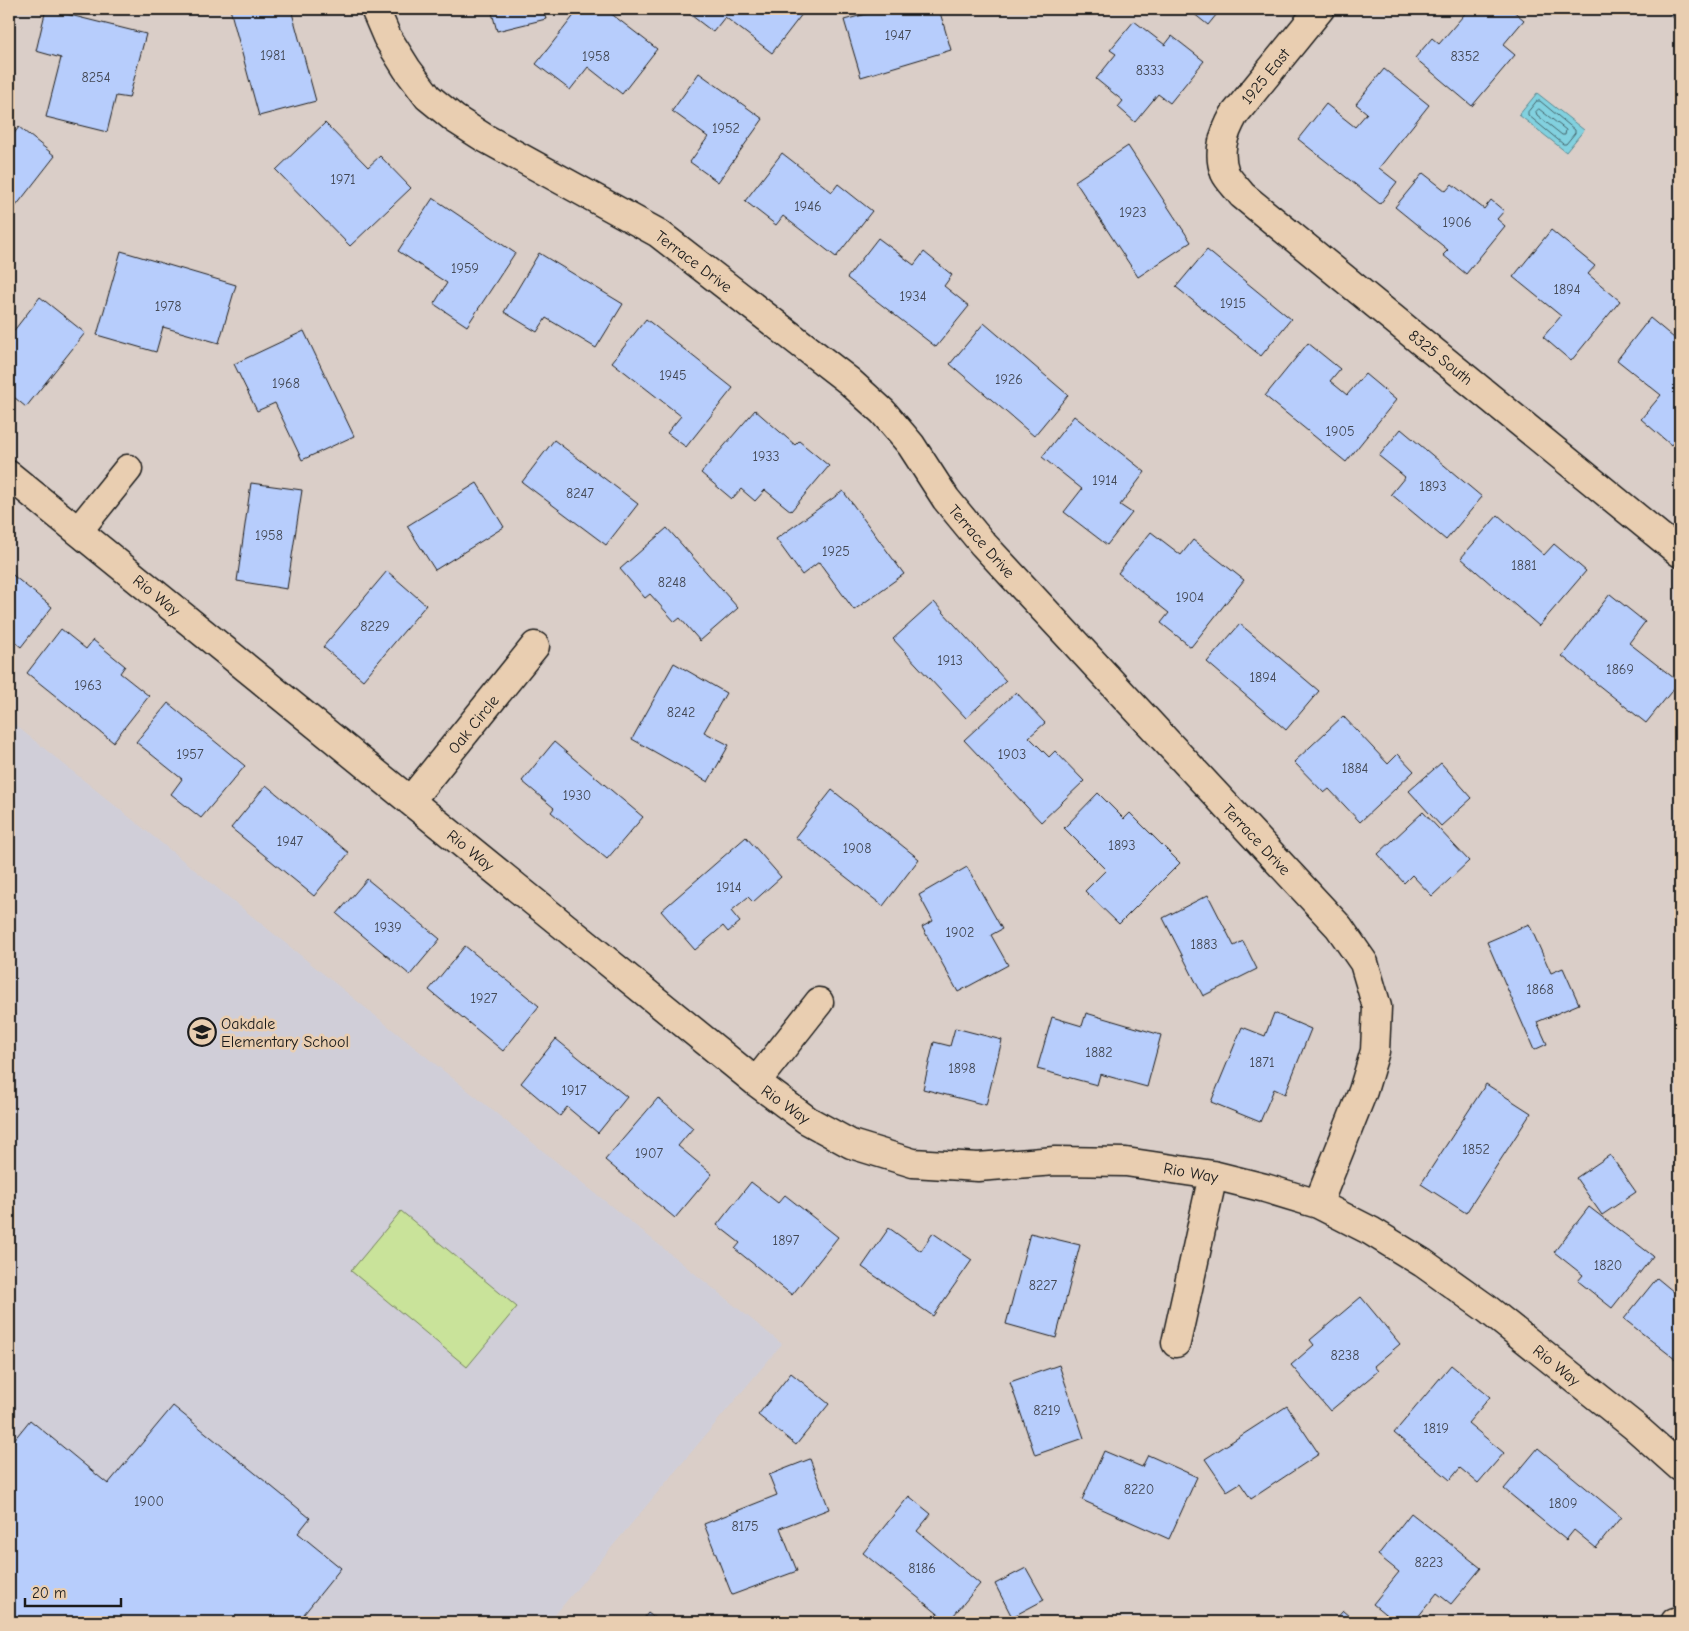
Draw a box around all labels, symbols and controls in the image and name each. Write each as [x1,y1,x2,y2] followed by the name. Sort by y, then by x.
[885,27,912,44] house number: 1947
[1238,45,1294,108] street label: 1925 East
[260,47,286,64] house number: 1981
[582,48,610,65] house number: 1958
[1450,48,1480,65] house number: 8352
[1136,62,1164,79] house number: 8333
[82,69,111,86] house number: 8254
[712,120,740,137] house number: 1952
[330,171,356,188] house number: 1971
[794,198,822,215] house number: 1946
[1119,204,1147,221] house number: 1923
[1442,214,1472,231] house number: 1906
[652,227,735,296] street label: Terrace Drive
[451,260,479,277] house number: 1959
[1554,281,1581,298] house number: 1894
[900,288,927,305] house number: 1934
[1220,295,1246,312] house number: 1915
[155,298,181,315] house number: 1978
[1405,326,1476,389] street label: 8325 South
[659,367,687,384] house number: 1945
[995,371,1023,388] house number: 1926
[272,375,300,392] house number: 1968
[1325,423,1355,440] house number: 1905
[752,448,780,465] house number: 1933
[1092,472,1118,489] house number: 1914
[1419,478,1447,495] house number: 1893
[566,485,594,502] house number: 8247
[945,501,1018,582] street label: Terrace Drive
[255,527,283,544] house number: 1958
[822,543,850,560] house number: 1925
[1511,557,1537,574] house number: 1881
[129,571,184,621] street label: Rio Way
[658,574,686,591] house number: 8248
[1176,589,1204,606] house number: 1904
[360,618,390,635] house number: 8229
[937,652,963,669] house number: 1913
[1606,661,1634,678] house number: 1869
[1250,669,1277,686] house number: 1894
[74,677,102,694] house number: 1963
[445,692,503,758] street label: Oak Circle
[667,704,695,721] house number: 8242
[176,746,204,763] house number: 1957
[998,746,1026,763] house number: 1903
[1342,760,1369,777] house number: 1884
[563,787,591,804] house number: 1930
[1219,800,1294,879] street label: Terrace Drive
[443,826,498,876] street label: Rio Way
[277,833,304,850] house number: 1947
[1108,837,1136,854] house number: 1893
[843,840,871,857] house number: 1908
[716,879,742,896] house number: 1914
[374,919,402,936] house number: 1939
[946,924,974,941] house number: 1902
[1190,936,1218,953] house number: 1883
[1526,981,1554,998] house number: 1868
[471,990,498,1007] house number: 1927
[221,1015,349,1051] place label: Oakdale Elementary School
[187,1017,217,1047] school or university icon: Oakdale Elementary School
[1085,1044,1113,1061] house number: 1882
[1250,1054,1274,1071] house number: 1871
[948,1060,976,1077] house number: 1898
[561,1082,587,1099] house number: 1917
[758,1082,814,1128] street label: Rio Way
[1462,1141,1490,1158] house number: 1852
[635,1145,663,1162] house number: 1907
[1162,1159,1220,1187] street label: Rio Way
[773,1232,800,1249] house number: 1897
[1594,1257,1622,1274] house number: 1820
[1029,1277,1058,1294] house number: 8227
[1529,1341,1584,1391] street label: Rio Way
[1331,1347,1359,1364] house number: 8238
[1033,1402,1061,1419] house number: 8219
[1423,1420,1449,1437] house number: 1819
[1124,1481,1154,1498] house number: 8220
[134,1493,164,1510] house number: 1900
[1549,1495,1577,1512] house number: 1809
[732,1518,758,1535] house number: 8175
[1415,1554,1443,1571] house number: 8223
[908,1560,936,1577] house number: 8186
[25,1576,121,1608] scale bar
[32,1584,66,1602] text: 20 m

